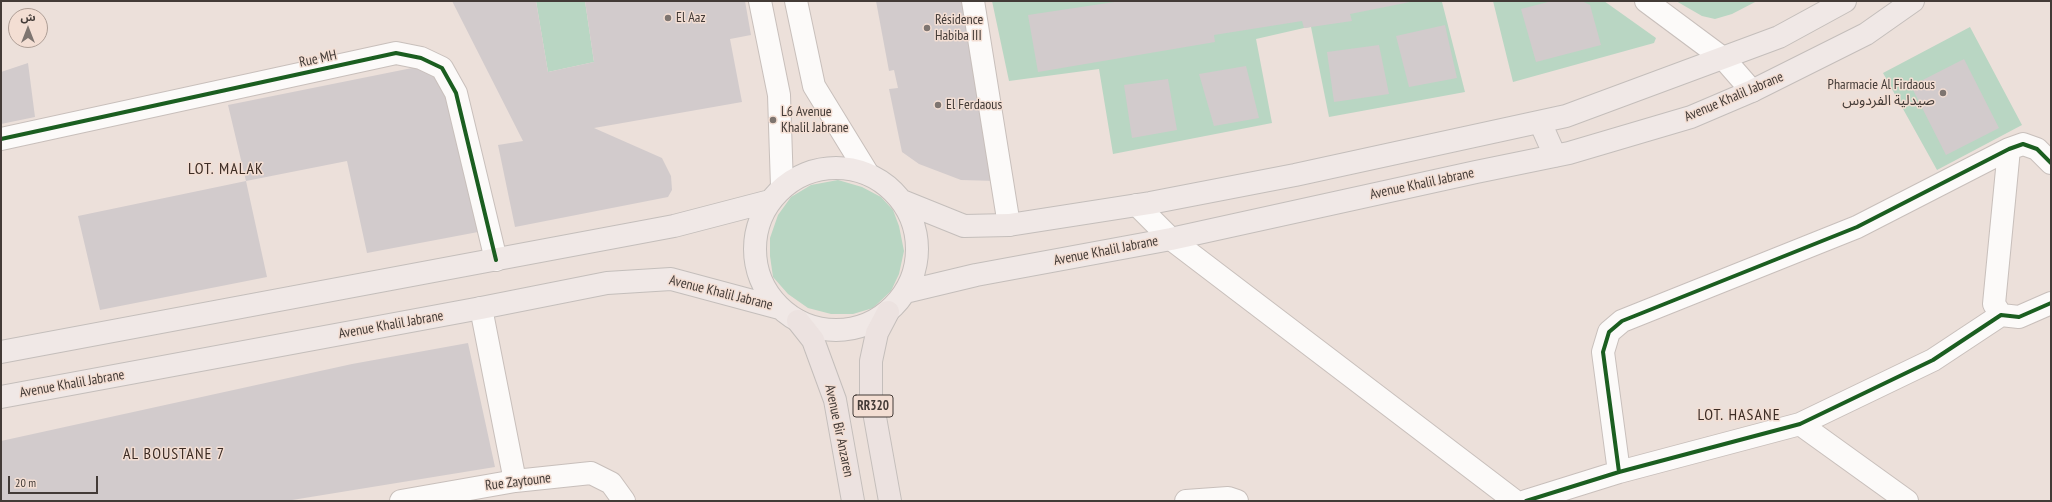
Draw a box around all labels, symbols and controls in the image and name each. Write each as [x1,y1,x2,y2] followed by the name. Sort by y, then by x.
[8,8,48,48] north arrow
[20,10,36,24] text: ش
[676,10,705,26] place label: El Aaz
[935,12,983,44] place label: Résidence Habiba III
[663,13,673,23] marker: El Aaz
[922,23,932,33] marker: Résidence Habiba III
[298,47,338,71] street label: Rue MH
[1682,69,1786,125] street label: Avenue Khalil Jabrane
[1828,77,1935,110] place label: Pharmacie Al Firdaous صيدلية الفردوس
[1938,88,1948,98] marker: Pharmacie Al Firdaous صيدلية الفردوس
[946,97,1002,113] place label: El Ferdaous
[933,100,943,110] marker: El Ferdaous
[781,104,849,136] place label: L6 Avenue Khalil Jabrane
[768,115,778,125] marker: L6 Avenue Khalil Jabrane
[188,159,264,179] district label: LOT. MALAK
[1368,165,1476,203] street label: Avenue Khalil Jabrane
[1052,233,1160,269] street label: Avenue Khalil Jabrane
[668,272,774,314] street label: Avenue Khalil Jabrane
[337,308,445,342] street label: Avenue Khalil Jabrane
[18,367,126,401] street label: Avenue Khalil Jabrane
[821,383,857,479] street label: Avenue Bir Anzaren
[853,395,893,417] road number: RR320
[1697,405,1781,425] district label: LOT. HASANE
[123,444,225,464] district label: AL BOUSTANE 7
[10,468,100,494] scale bar
[484,470,552,494] street label: Rue Zaytoune
[15,475,36,490] text: 20 m

